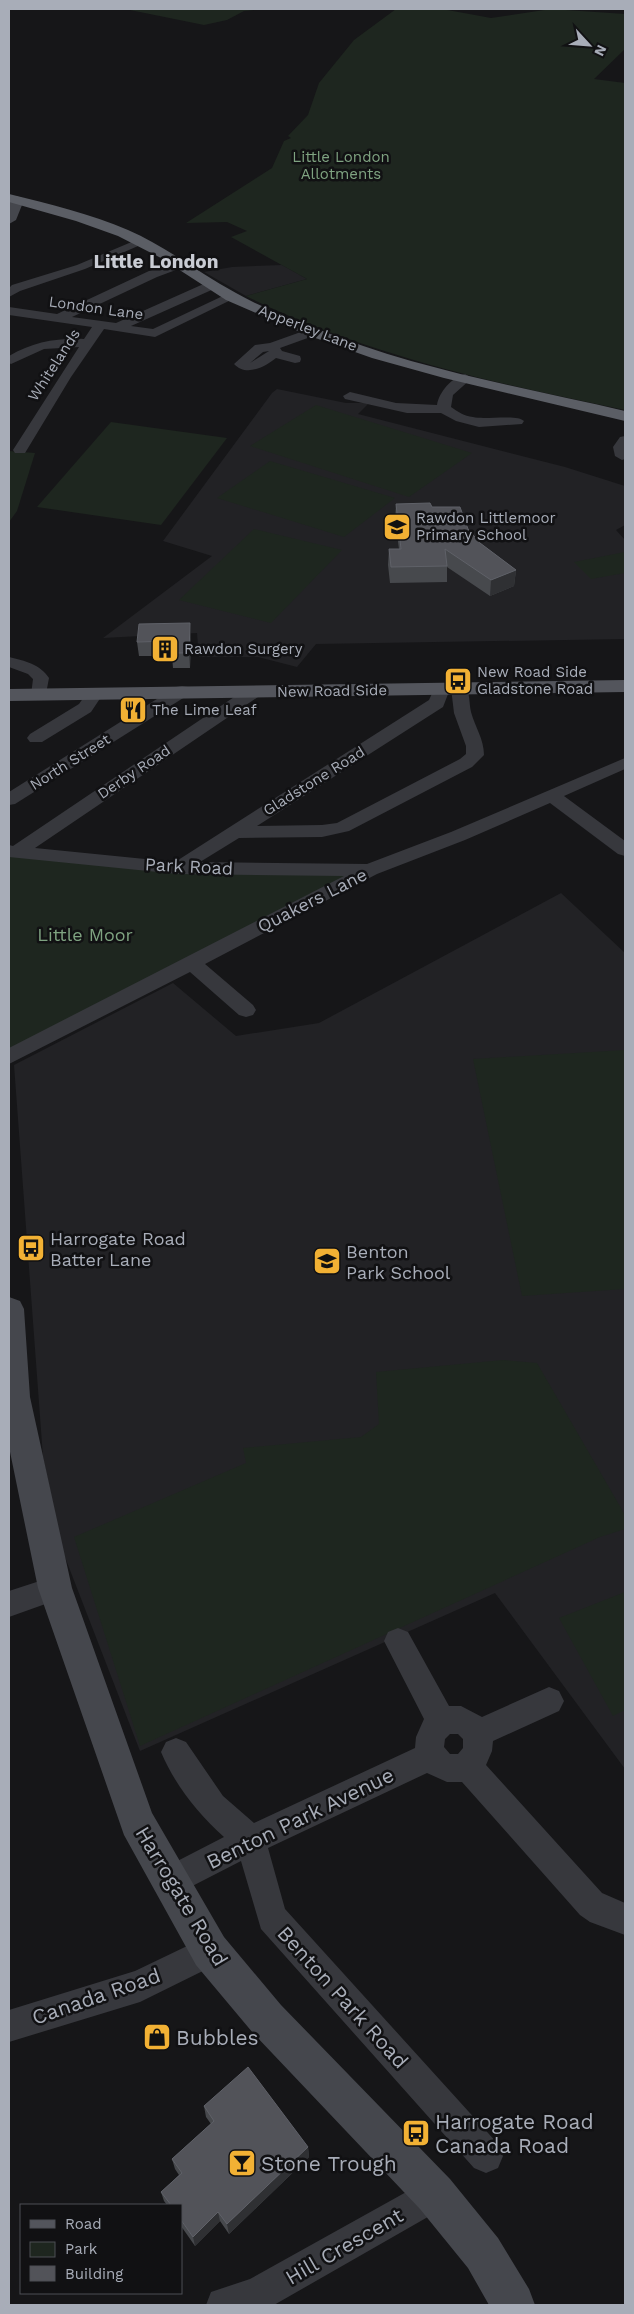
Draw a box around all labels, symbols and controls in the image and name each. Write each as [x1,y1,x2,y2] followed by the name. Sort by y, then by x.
[564,20,614,70] north arrow
[591,43,610,59] text: N
[292,148,390,183] park label: Little London Allotments
[93,250,219,273] district label: Little London
[48,292,144,324] street label: London Lane
[256,301,360,355] street label: Apperley Lane
[24,326,84,404] street label: Whitelands
[416,509,556,544] place label: Rawdon Littlemoor Primary School
[382,512,412,542] school or university icon: Rawdon Littlemoor Primary School
[150,634,180,664] building icon: Rawdon Surgery
[184,640,303,658] place label: Rawdon Surgery
[477,663,593,698] place label: New Road Side Gladstone Road
[443,666,473,696] bus stop icon: New Road Side Gladstone Road
[277,681,387,701] street label: New Road Side
[118,695,148,725] restaurant icon: The Lime Leaf
[152,701,257,719] place label: The Lime Leaf
[26,730,114,794] street label: North Street
[94,741,174,803] street label: Derby Road
[260,743,368,819] street label: Gladstone Road
[144,853,234,879] street label: Park Road
[254,863,370,937] street label: Quakers Lane
[37,924,133,945] park label: Little Moor
[50,1228,186,1270] place label: Harrogate Road Batter Lane
[16,1233,46,1263] bus stop icon: Harrogate Road Batter Lane
[346,1241,451,1283] place label: Benton Park School
[312,1246,342,1276] school or university icon: Benton Park School
[202,1762,398,1874] street label: Benton Park Avenue
[130,1822,234,1970] street label: Harrogate Road
[272,1920,414,2074] street label: Benton Park Road
[28,1962,164,2030] street label: Canada Road
[142,2022,172,2052] shop icon: Bubbles
[176,2025,259,2050] place label: Bubbles
[435,2109,594,2158] place label: Harrogate Road Canada Road
[401,2118,431,2148] bus stop icon: Harrogate Road Canada Road
[227,2148,257,2178] bar icon: Stone Trough
[261,2151,397,2176] place label: Stone Trough
[281,2202,407,2290] street label: Hill Crescent
[20,2204,182,2294] legend
[65,2215,102,2233] text: Road
[65,2240,98,2258] text: Park
[65,2265,123,2283] text: Building

